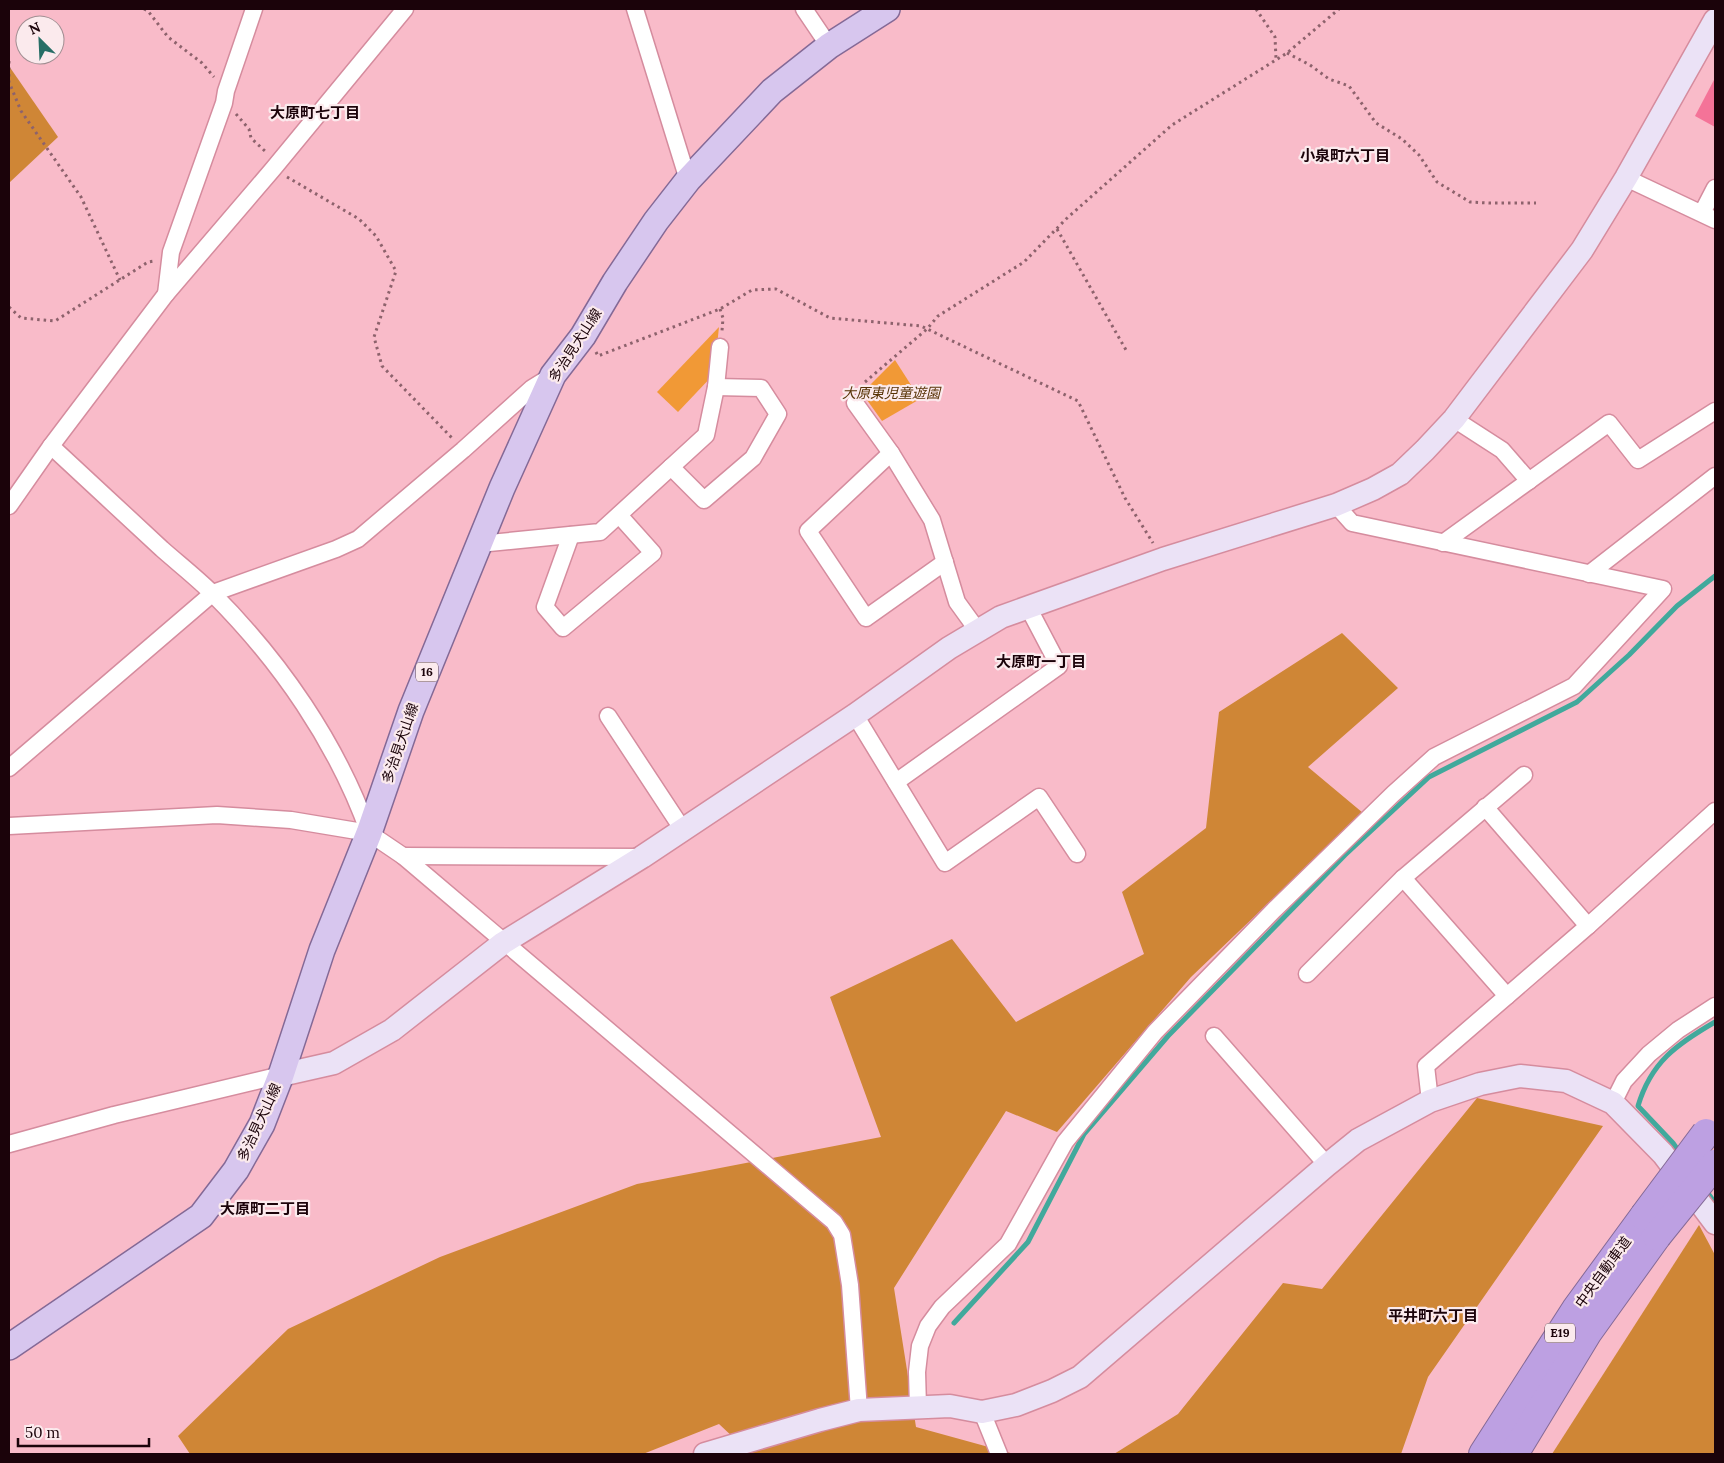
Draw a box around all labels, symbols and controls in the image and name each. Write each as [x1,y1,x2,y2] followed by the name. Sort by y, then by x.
[15,15,65,65] north arrow
[26,18,43,39] text: N
[270,103,360,122] district label: 大原町七丁目
[1300,146,1390,165] district label: 小泉町六丁目
[545,305,605,385] street label: 多治見犬山線
[842,384,942,402] park label: 大原東児童遊園
[996,652,1086,671] district label: 大原町一丁目
[416,662,438,682] road number: 16
[378,700,422,786] street label: 多治見犬山線
[233,1080,285,1164] street label: 多治見犬山線
[220,1199,310,1218] district label: 大原町二丁目
[1571,1233,1635,1311] street label: 中央自動車道
[1388,1306,1478,1325] district label: 平井町六丁目
[1545,1324,1575,1342] road number: E19
[18,1416,149,1448] scale bar
[25,1423,60,1442] text: 50 m

